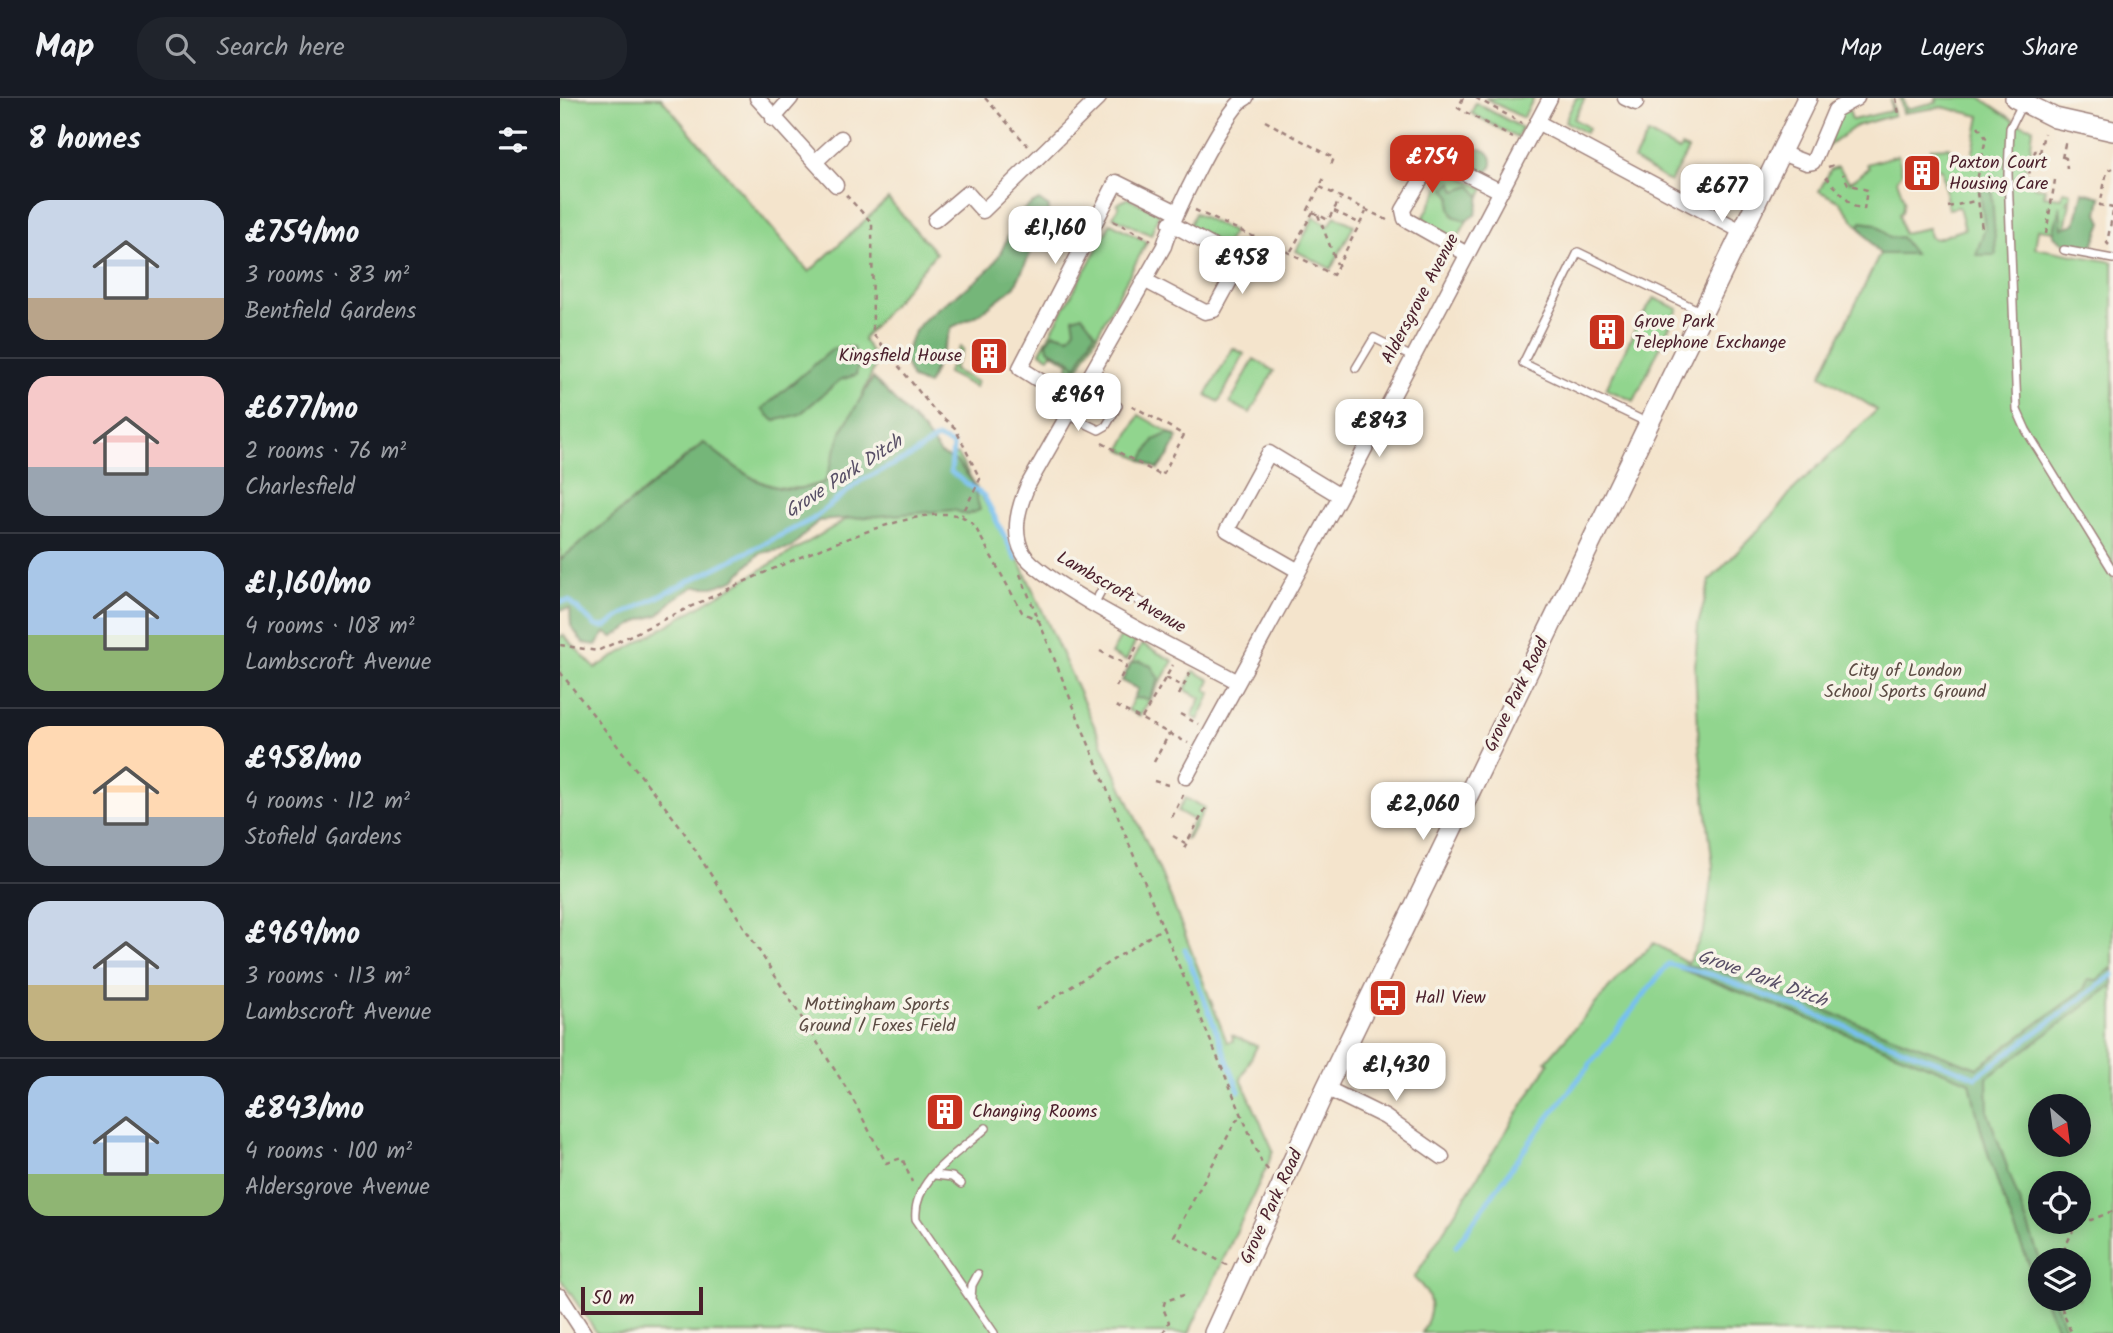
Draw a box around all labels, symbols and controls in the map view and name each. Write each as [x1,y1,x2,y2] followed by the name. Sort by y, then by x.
[137,17,627,80] search box
[35,22,95,75] text: Map
[217,27,345,69] text: Search here
[161,29,199,67] icon: search
[1840,29,1882,68] text: Map
[1920,29,1984,68] text: Layers
[2022,29,2078,68] text: Share
[28,116,141,164] text: 8 homes
[494,121,532,159] icon: filters
[1391,136,1473,195] pin: £754
[1406,140,1458,176] text: £754
[1949,149,2048,199] place label: Paxton Court Housing Care
[1901,152,1943,194] building icon: Paxton Court Housing Care
[1681,164,1763,224] pin: £677
[1696,169,1748,205] text: £677
[998,206,1112,266] pin: £1,160
[245,210,359,258] text: £754/mo
[1024,211,1086,247] text: £1,160
[84,228,168,312] icon: home
[1374,228,1468,370] street label: Aldersgrove Avenue
[1201,236,1283,296] pin: £958
[1215,241,1269,277] text: £958
[245,258,409,294] text: 3 rooms · 83 m²
[245,294,416,330] text: Bentfield Gardens
[1634,308,1786,358] place label: Grove Park Telephone Exchange
[1586,311,1628,353] building icon: Grove Park Telephone Exchange
[968,335,1010,377] building icon: Kingsfield House
[838,342,962,371] place label: Kingsfield House
[1037,374,1119,433] pin: £969
[1052,378,1104,414] text: £969
[245,386,358,434] text: £677/mo
[1338,400,1420,459] pin: £843
[84,404,168,488] icon: home
[1351,404,1407,440] text: £843
[779,427,911,526] water label: Grove Park Ditch
[245,434,406,470] text: 2 rooms · 76 m²
[245,470,355,506] text: Charlesfield
[1051,544,1191,642] street label: Lambscroft Avenue
[245,561,371,609] text: £1,160/mo
[84,579,168,663] icon: home
[245,609,415,645] text: 4 rooms · 108 m²
[1477,632,1558,757] street label: Grove Park Road
[245,645,431,681] text: Lambscroft Avenue
[1824,657,1987,707] park label: City of London School Sports Ground
[245,736,362,784] text: £958/mo
[84,754,168,838] icon: home
[1366,782,1480,842] pin: £2,060
[245,784,410,820] text: 4 rooms · 112 m²
[1387,787,1459,823] text: £2,060
[245,820,402,856] text: Stofield Gardens
[245,911,360,959] text: £969/mo
[84,929,168,1013] icon: home
[1693,942,1833,1017] water label: Grove Park Ditch
[245,959,410,995] text: 3 rooms · 113 m²
[1367,977,1409,1019] bus stop icon: Hall View
[1415,984,1486,1013] place label: Hall View
[799,991,956,1041] park label: Mottingham Sports Ground / Foxes Field
[245,995,431,1031] text: Lambscroft Avenue
[1339,1044,1453,1103] pin: £1,430
[1363,1048,1429,1084] text: £1,430
[245,1086,364,1134] text: £843/mo
[924,1091,966,1133] building icon: Changing Rooms
[2028,1094,2091,1157] north arrow
[2028,1094,2091,1311] map controls
[972,1098,1098,1127] place label: Changing Rooms
[84,1104,168,1188] icon: home
[245,1134,412,1170] text: 4 rooms · 100 m²
[1233,1144,1312,1269] street label: Grove Park Road
[245,1170,430,1206] text: Aldersgrove Avenue
[2028,1171,2091,1234] button: locate
[2028,1248,2091,1311] button: layers
[581,1284,704,1316] scale bar
[592,1284,634,1314] text: 50 m

